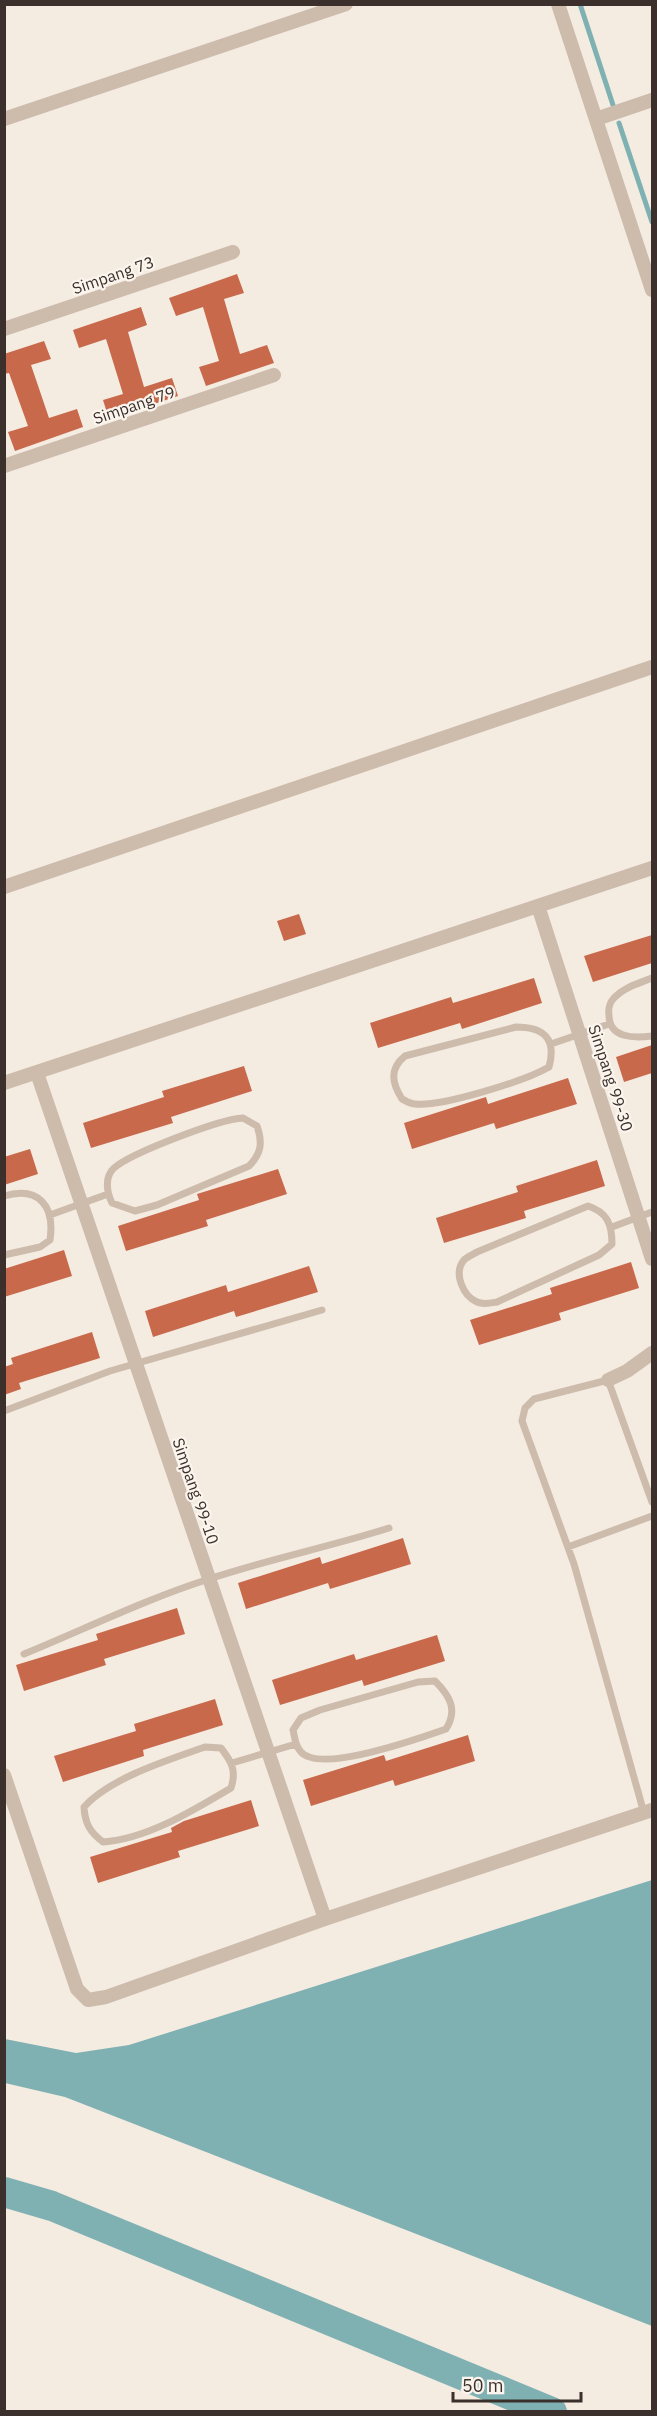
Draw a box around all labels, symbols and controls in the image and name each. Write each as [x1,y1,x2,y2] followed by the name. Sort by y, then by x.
[69,252,157,298] street label: Simpang 73
[90,382,178,428] street label: Simpang 79
[584,1022,638,1134] street label: Simpang 99-30
[168,1435,224,1547] street label: Simpang 99-10
[453,2365,580,2403] scale bar
[462,2374,504,2397] text: 50 m

